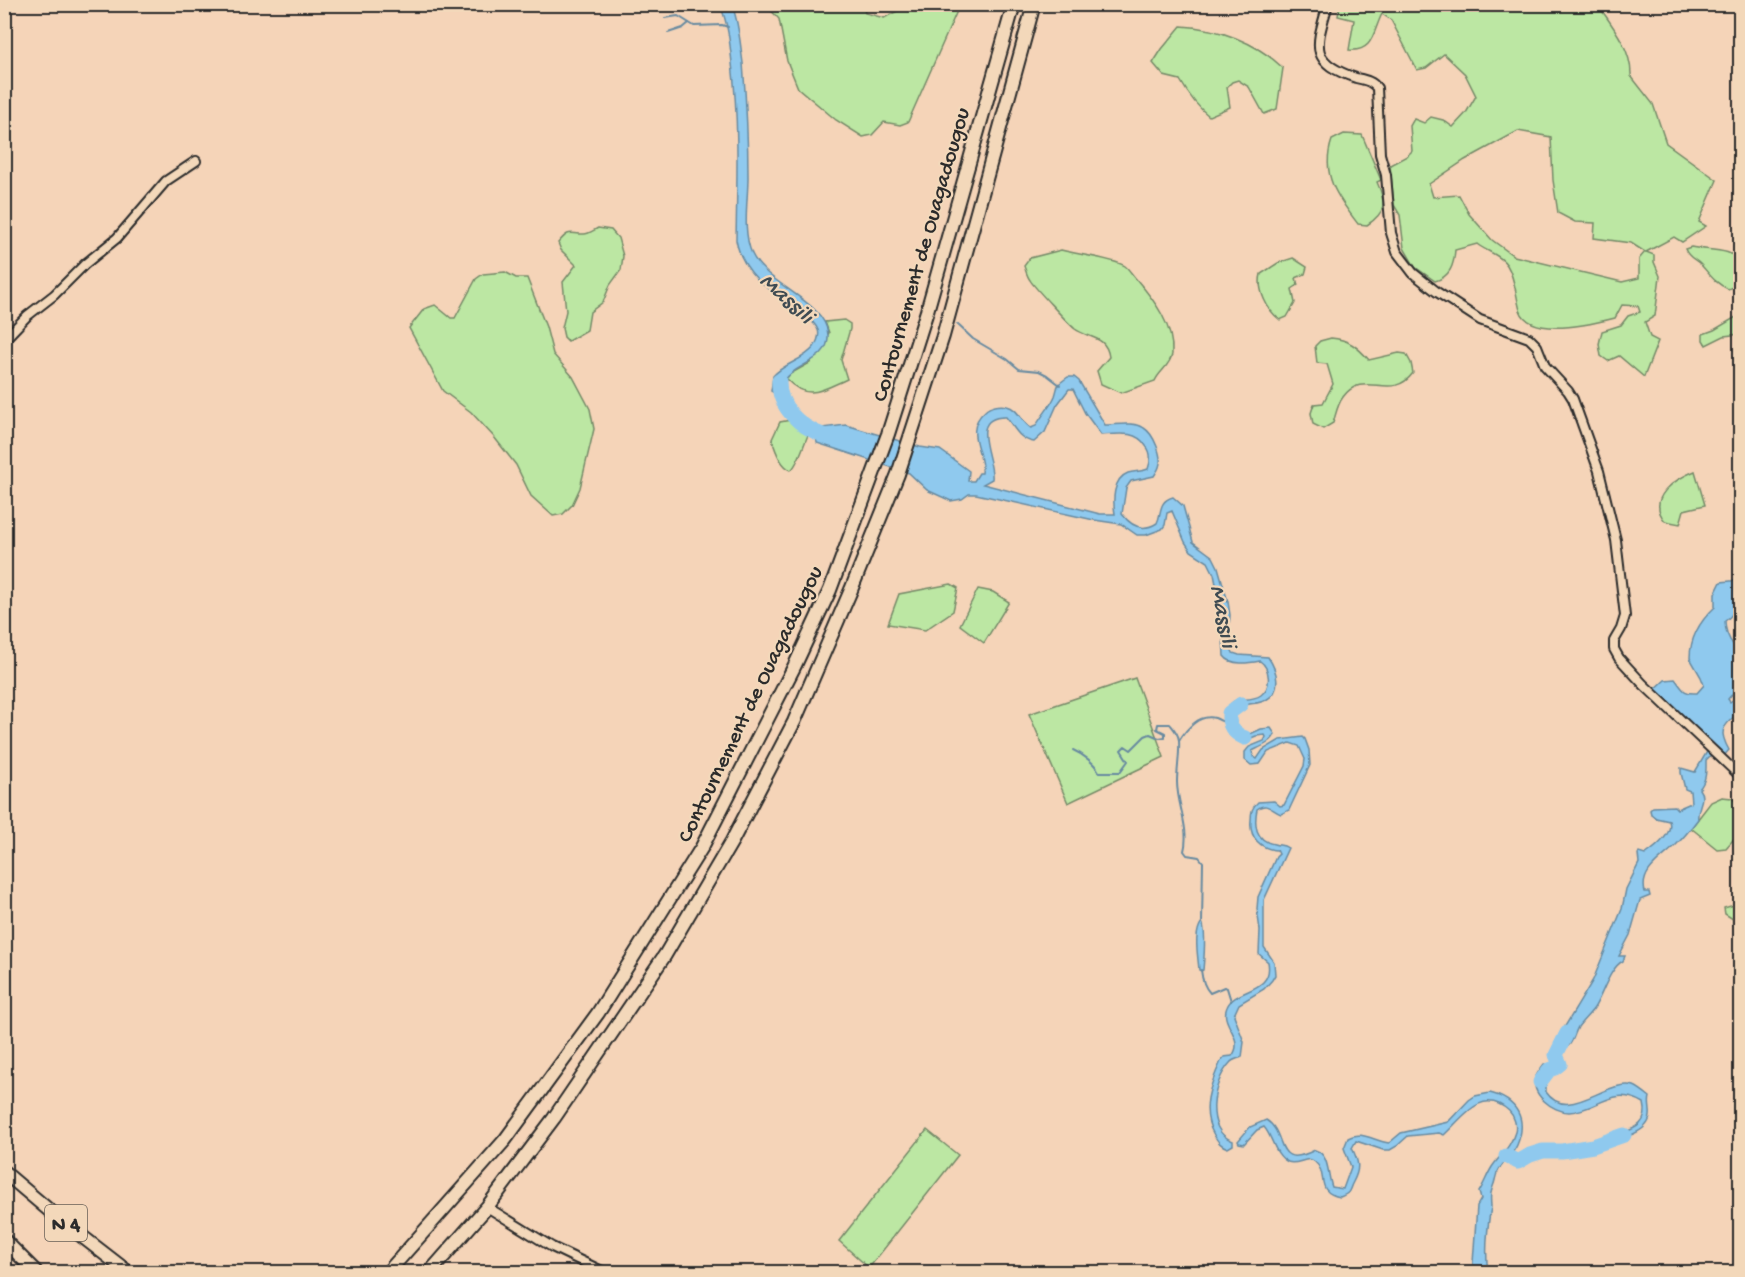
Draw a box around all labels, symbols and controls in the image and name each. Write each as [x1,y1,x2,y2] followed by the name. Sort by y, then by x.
[868,105,977,405] street label: Contournement de Ouagadougou
[752,268,821,333] water label: Massili
[673,562,830,847] street label: Contournement de Ouagadougou
[1201,583,1242,653] water label: Massili
[45,1205,87,1241] road number: N 4

